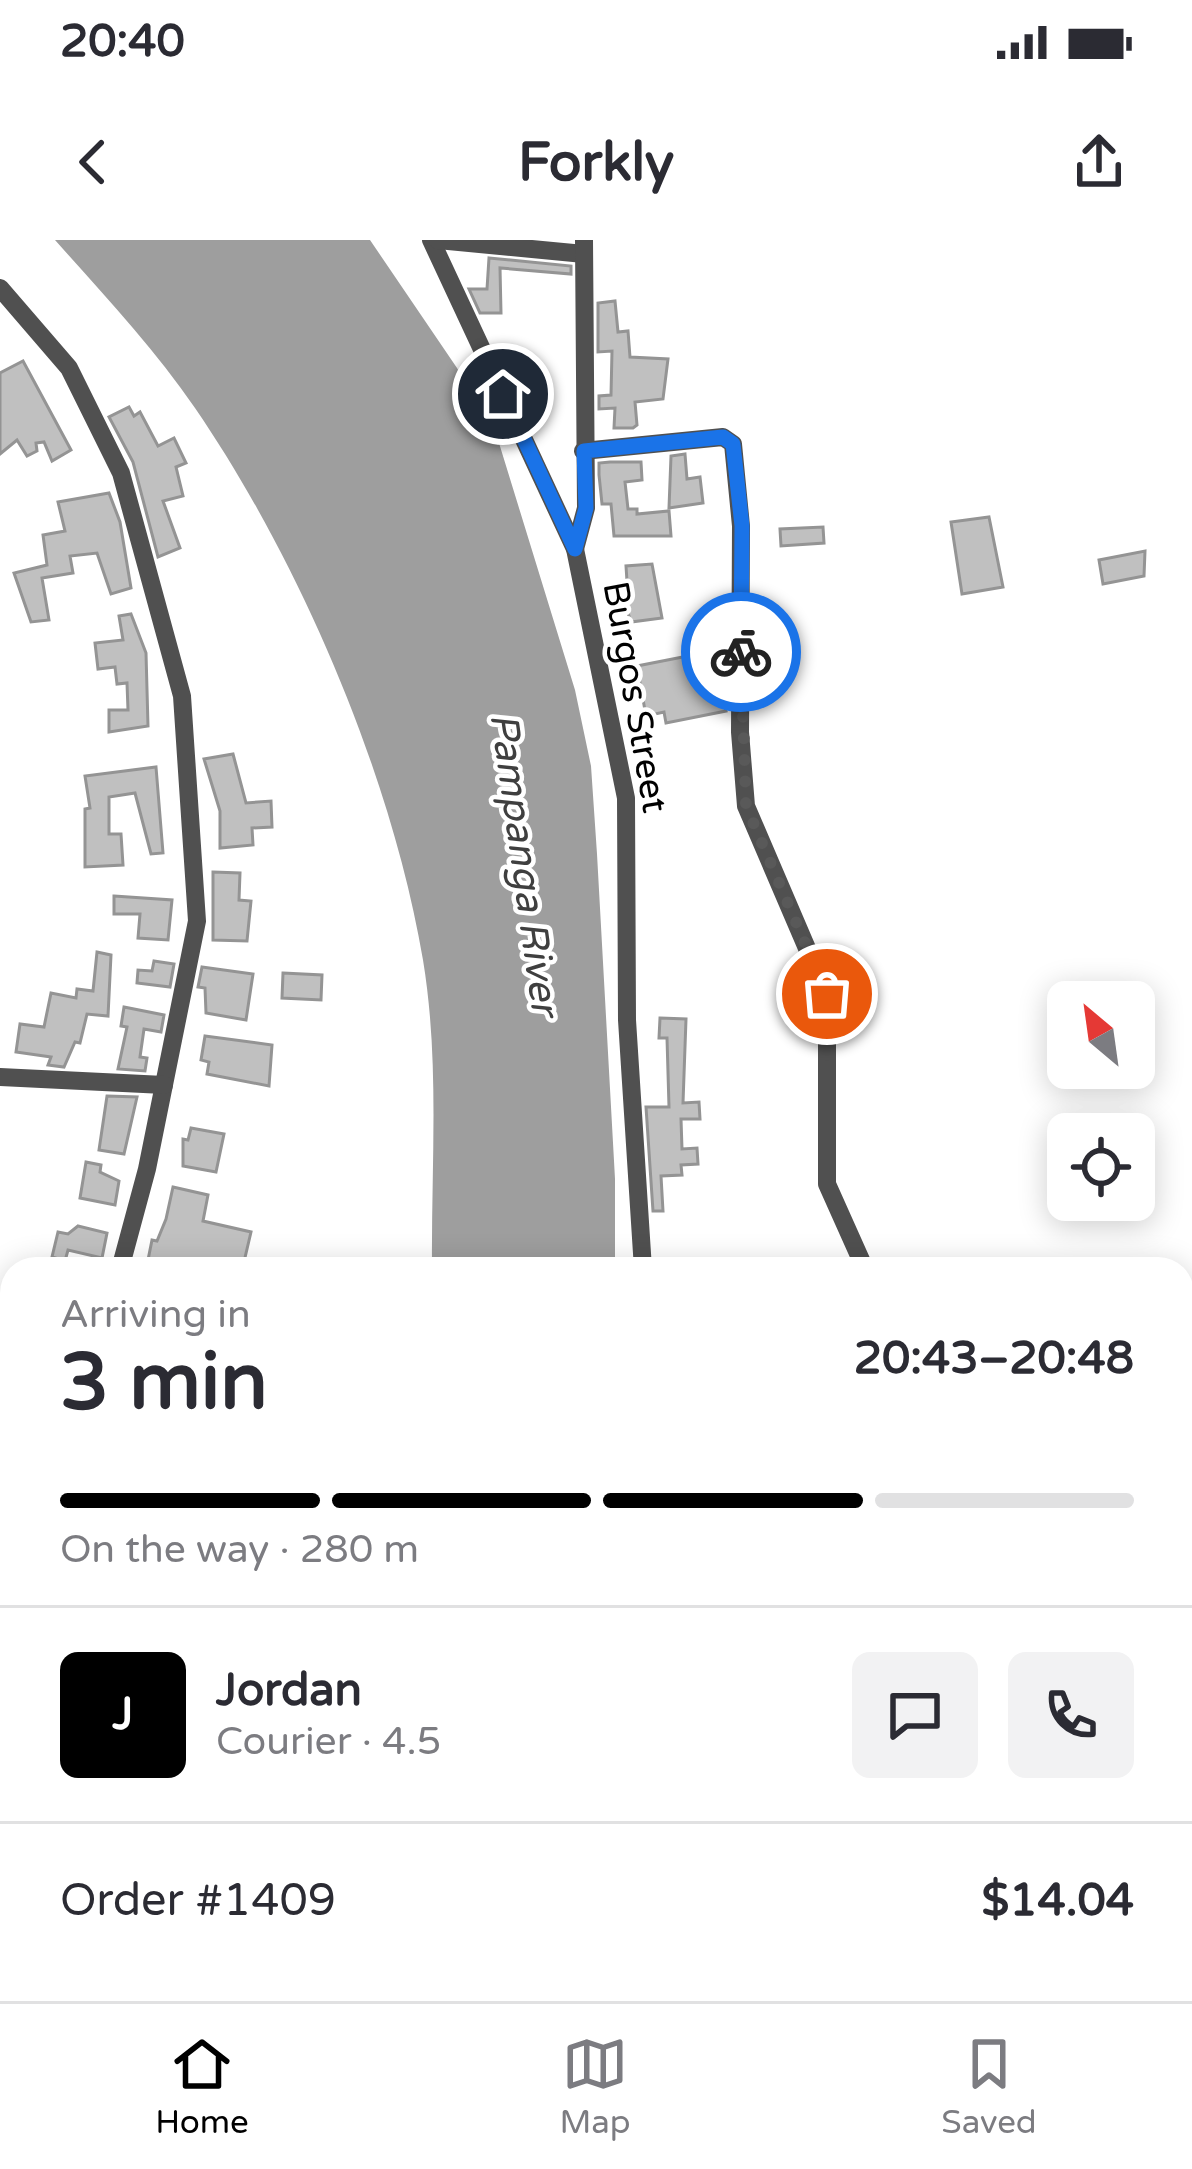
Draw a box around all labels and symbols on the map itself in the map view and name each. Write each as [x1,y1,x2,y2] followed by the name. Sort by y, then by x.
[452,343,554,445] pin
[594,578,676,816] street label: Burgos Street
[681,592,801,712] courier
[480,710,569,1023] water label: Pampanga River
[776,943,878,1045] pin
[1047,981,1155,1089] north arrow

